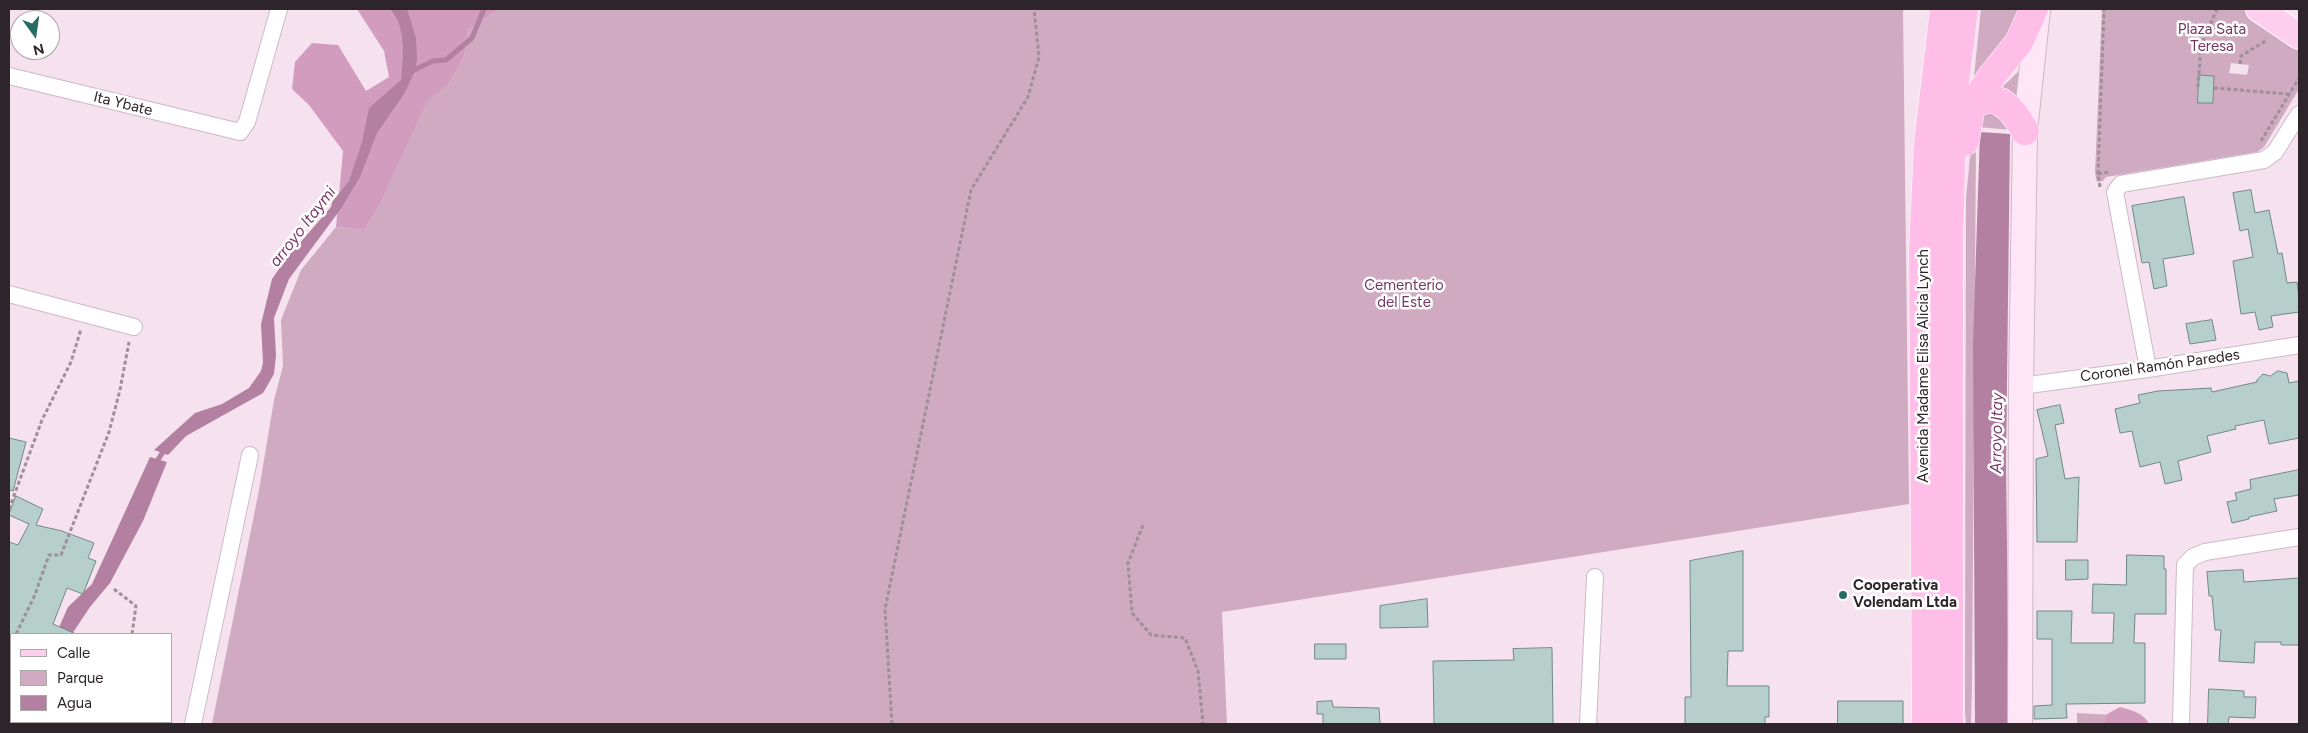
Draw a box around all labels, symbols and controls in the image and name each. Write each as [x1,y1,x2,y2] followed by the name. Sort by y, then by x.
[10,10,60,60] north arrow
[2178,21,2246,56] park label: Plaza Sata Teresa
[31,40,46,59] text: N
[92,88,154,120] street label: Ita Ybate
[266,183,340,271] water label: arroyo Itaymi
[1915,249,1933,483] street label: Avenida Madame Elisa Alicia Lynch
[1364,277,1444,312] park label: Cementerio del Este
[2079,346,2241,386] street label: Coronel Ramón Paredes
[1987,393,2007,473] water label: Arroyo Itay
[1853,577,1957,612] place label: Cooperativa Volendam Ltda
[1837,589,1849,601] marker: Cooperativa Volendam Ltda
[10,633,172,723] legend
[57,644,90,662] text: Calle
[57,669,104,687] text: Parque
[57,694,92,712] text: Agua

